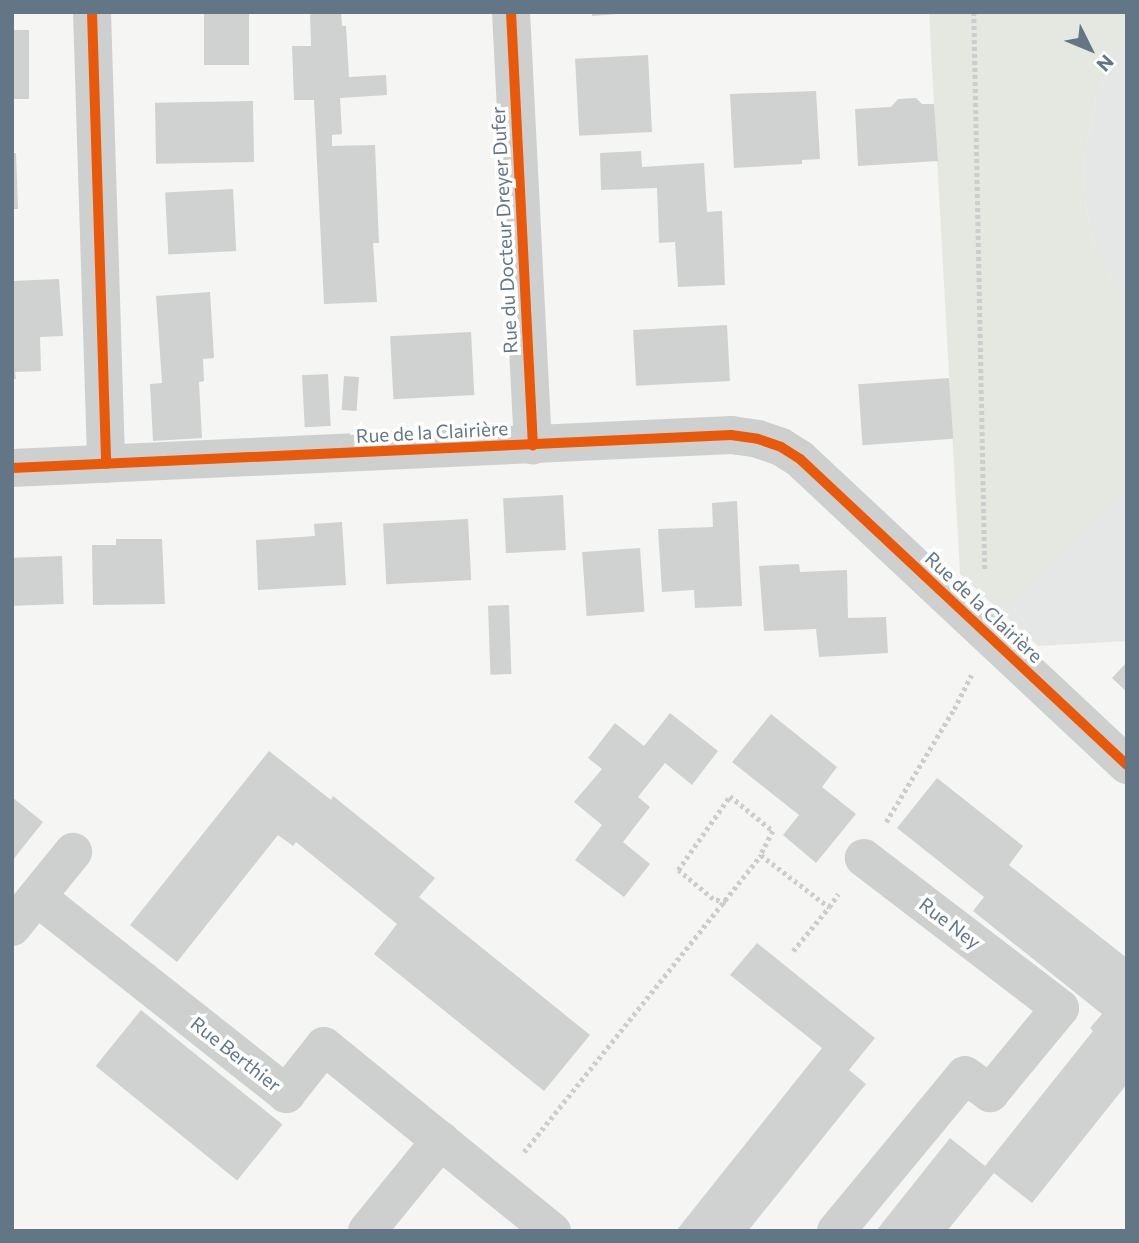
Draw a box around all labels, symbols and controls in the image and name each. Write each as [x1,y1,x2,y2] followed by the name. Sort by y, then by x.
[1055,14,1125,84] north arrow
[1092,51,1119,77] text: N
[486,106,522,354] street label: Rue du Docteur Dreyer Dufer
[355,417,509,447] street label: Rue de la Clairière
[921,547,1047,667] street label: Rue de la Clairière
[915,893,985,953] street label: Rue Ney
[186,1012,286,1096] street label: Rue Berthier

